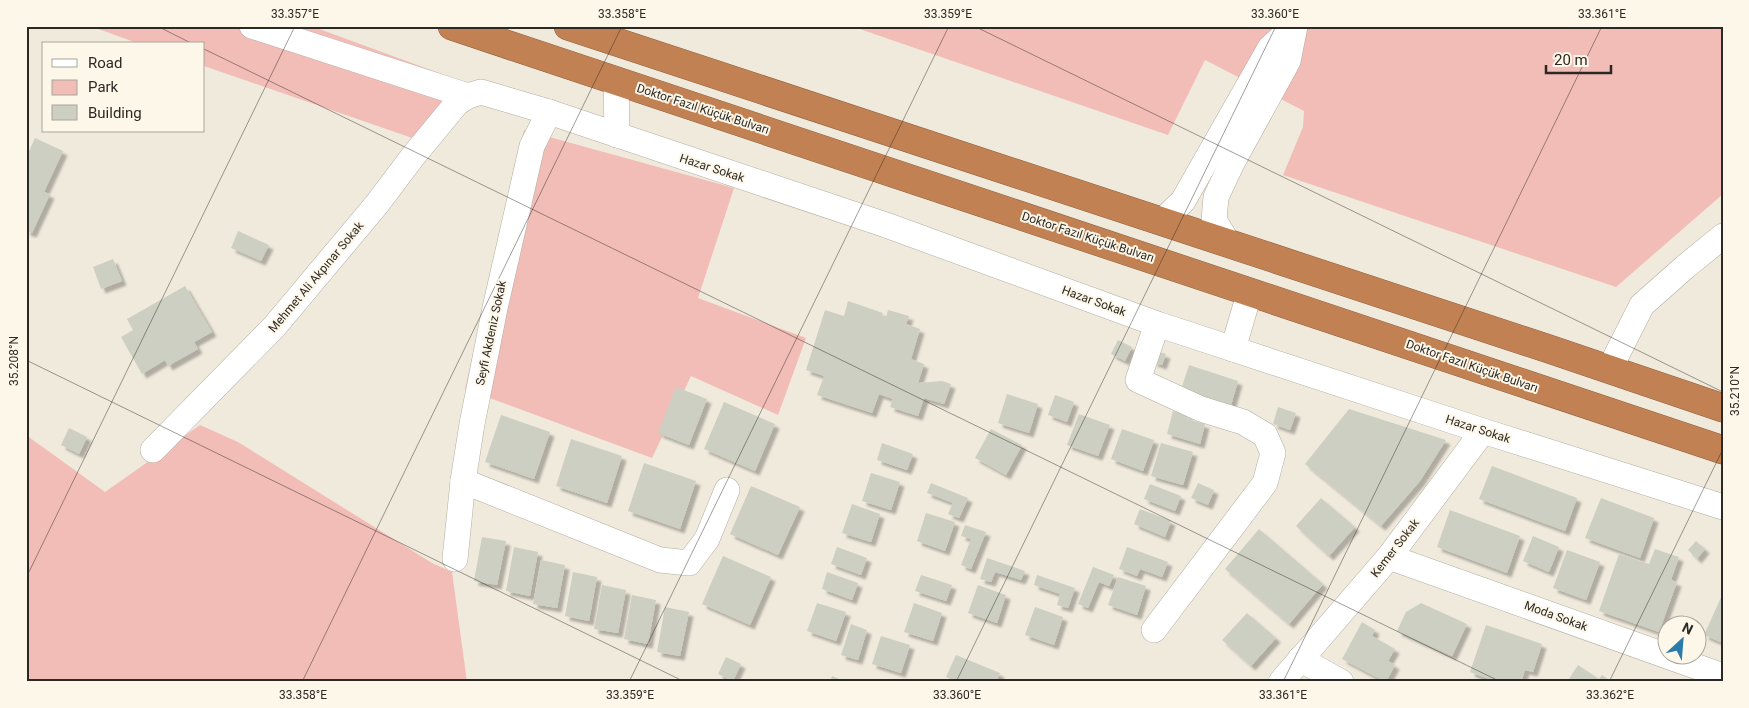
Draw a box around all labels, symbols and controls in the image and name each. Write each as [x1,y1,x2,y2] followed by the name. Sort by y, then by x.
[271,7,319,21] text: 33.357°E
[598,7,646,21] text: 33.358°E
[924,7,972,21] text: 33.359°E
[1251,7,1299,21] text: 33.360°E
[1578,7,1626,21] text: 33.361°E
[42,42,205,132] legend
[1546,42,1612,74] scale bar
[1554,51,1588,69] text: 20 m
[88,54,122,72] text: Road
[88,78,119,96] text: Park
[635,81,771,137] street label: Doktor Fazıl Küçük Bulvarı
[88,104,142,122] text: Building
[678,151,747,185] street label: Hazar Sokak
[1020,209,1156,265] street label: Doktor Fazıl Küçük Bulvarı
[266,218,367,335] street label: Mehmet Ali Akpınar Sokak
[473,278,509,387] street label: Seyfi Akdeniz Sokak
[1060,283,1129,319] street label: Hazar Sokak
[7,336,21,386] text: 35.208°N
[1404,337,1540,395] street label: Doktor Fazıl Küçük Bulvarı
[1728,366,1742,416] text: 35.210°N
[1444,412,1513,446] street label: Hazar Sokak
[1368,515,1423,580] street label: Kemer Sokak
[1522,598,1590,634] street label: Moda Sokak
[1656,616,1706,666] north arrow
[1680,619,1696,638] text: N
[279,688,327,702] text: 33.358°E
[606,688,654,702] text: 33.359°E
[933,688,981,702] text: 33.360°E
[1259,688,1307,702] text: 33.361°E
[1586,688,1634,702] text: 33.362°E

